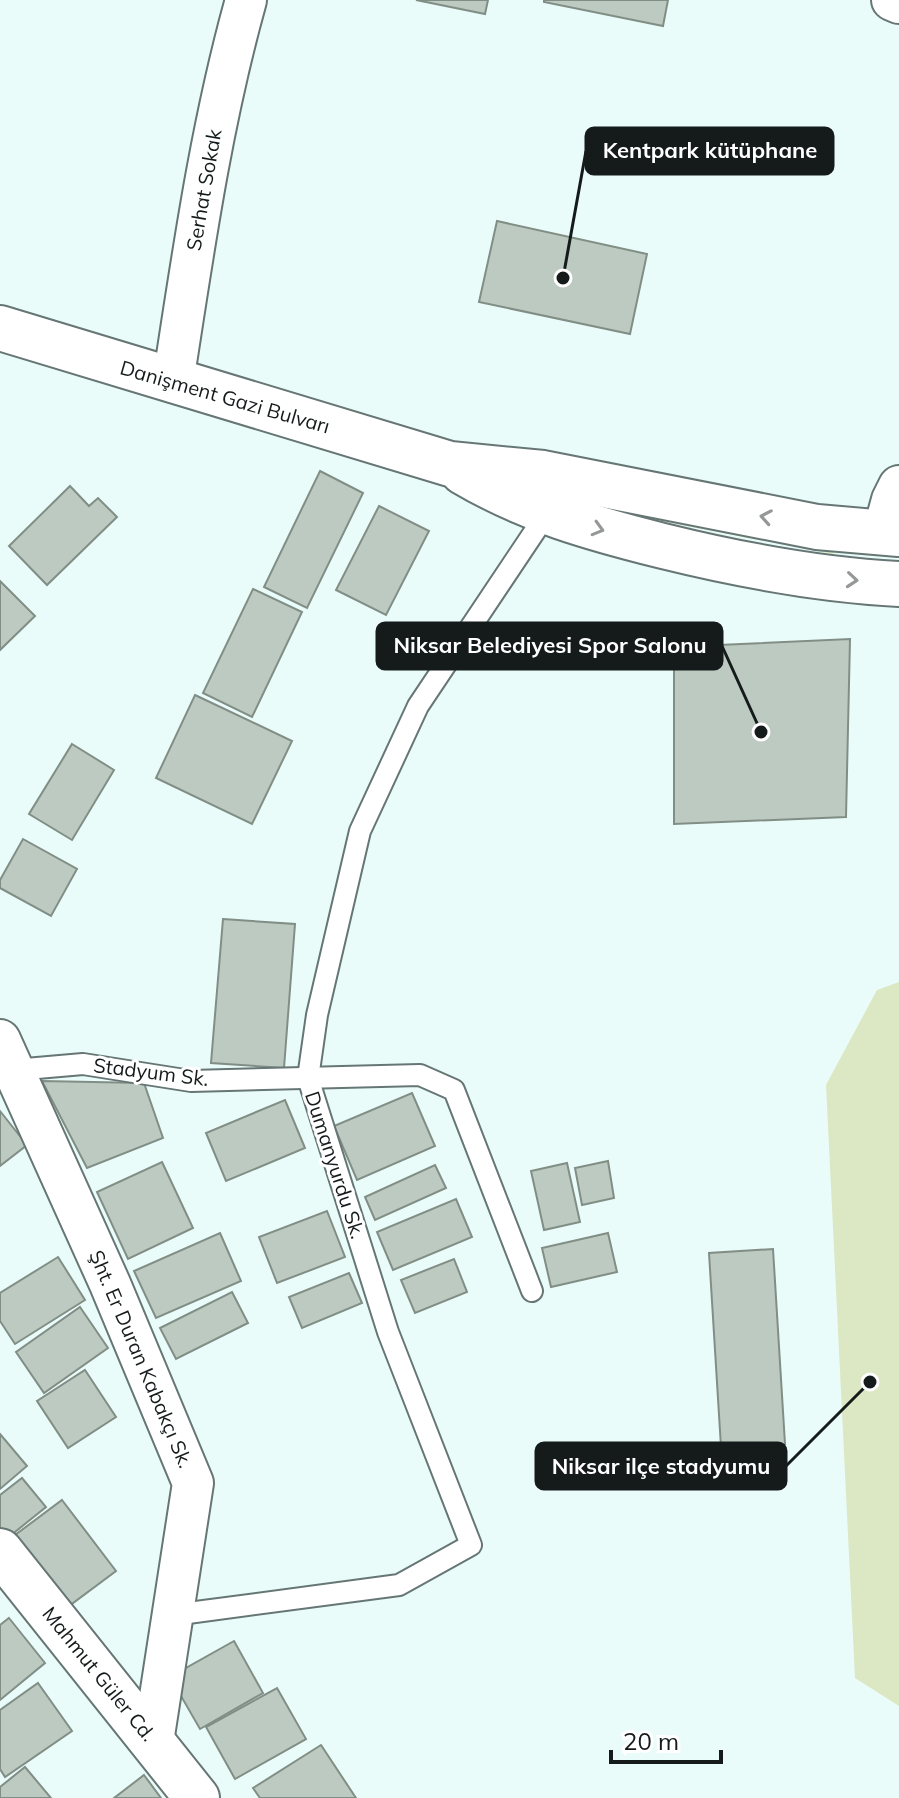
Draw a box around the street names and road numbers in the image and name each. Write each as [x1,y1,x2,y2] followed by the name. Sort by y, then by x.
[181,127,227,253] street label: Serhat Sokak
[117,355,333,438] street label: Danişment Gazi Bulvarı
[92,1052,210,1091] street label: Stadyum Sk.
[300,1088,371,1242] street label: Dumanyurdu Sk.
[84,1246,199,1471] street label: Şht. Er Duran Kabakçı Sk.
[37,1601,161,1746] street label: Mahmut Güler Cd.

